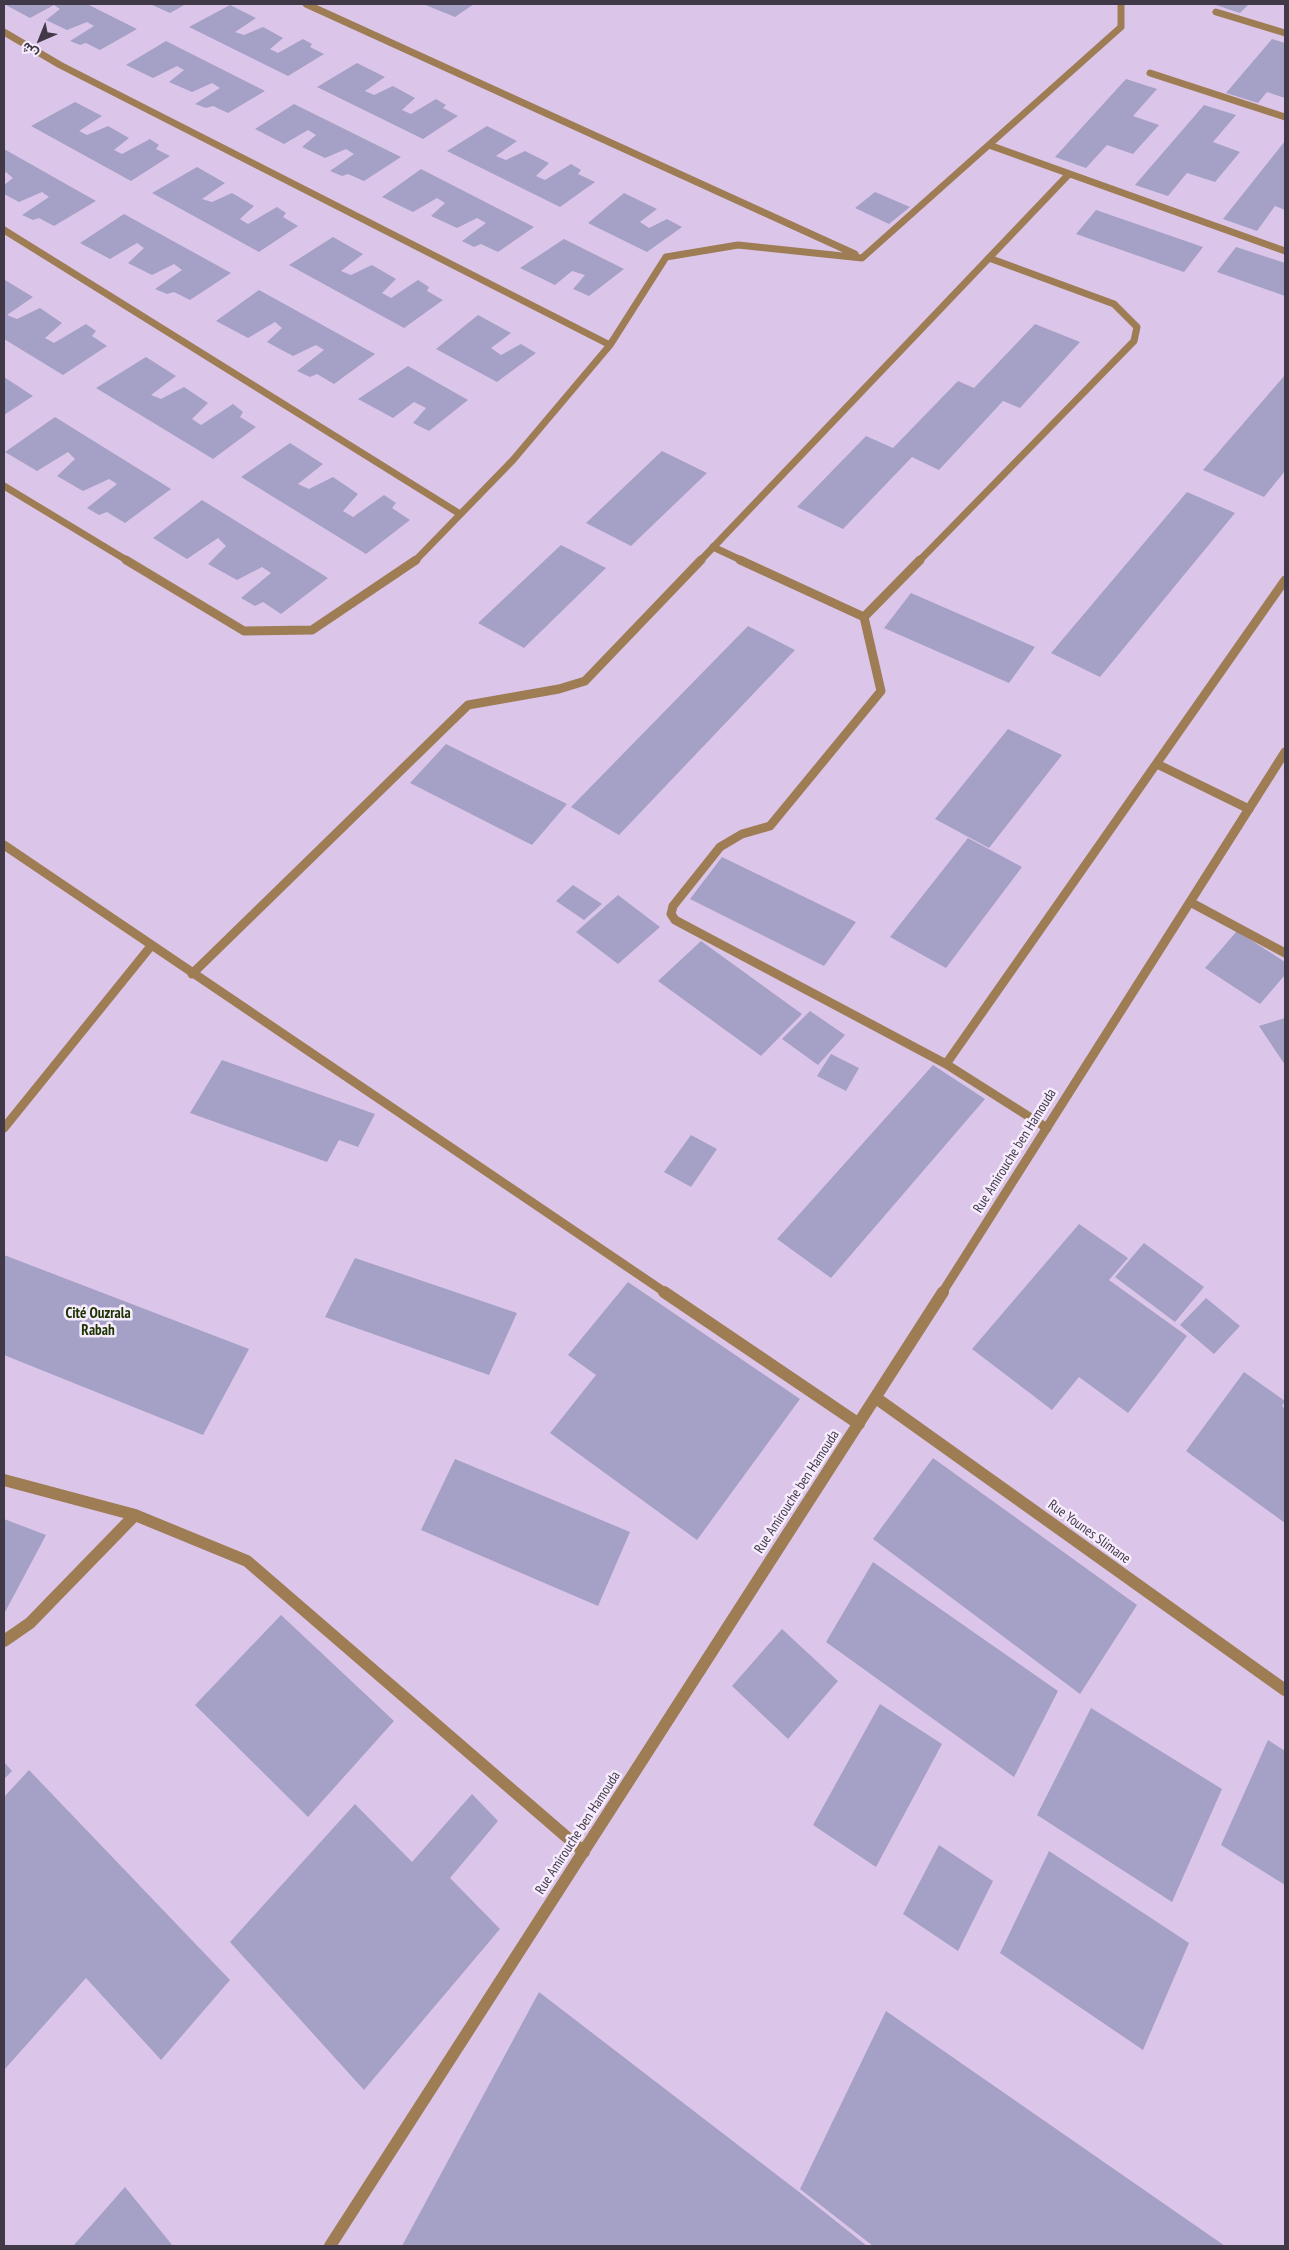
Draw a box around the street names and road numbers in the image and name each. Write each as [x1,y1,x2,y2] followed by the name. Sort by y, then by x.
[970,1086,1060,1216] street label: Rue Amirouche ben Hamouda
[751,1427,843,1557] street label: Rue Amirouche ben Hamouda
[1045,1497,1133,1567] street label: Rue Younes Slimane
[532,1768,624,1898] street label: Rue Amirouche ben Hamouda

